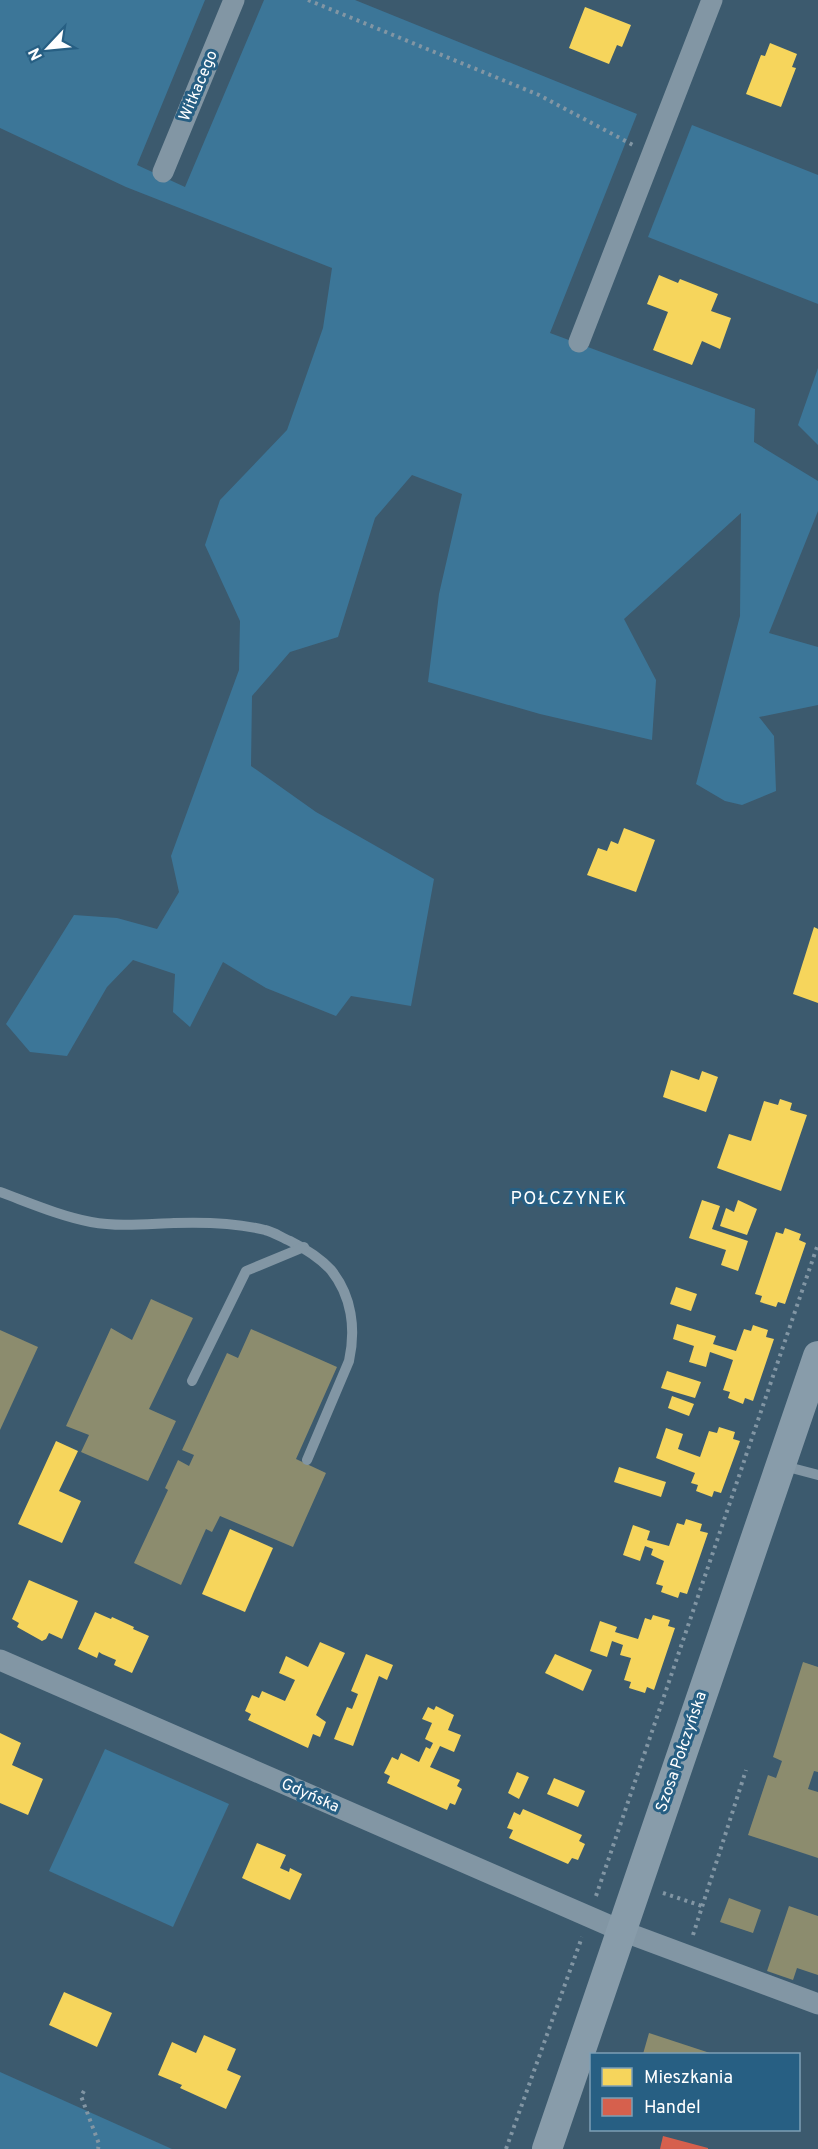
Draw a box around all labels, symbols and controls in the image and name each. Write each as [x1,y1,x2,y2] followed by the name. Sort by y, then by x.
[18,18,78,78] north arrow
[25,44,48,63] text: N
[175,48,223,124] street label: Witkacego
[510,1188,628,1211] district label: POŁCZYNEK
[652,1689,712,1815] street label: Szosa Połczyńska
[278,1774,342,1818] street label: Gdyńska
[590,2053,800,2131] legend
[644,2067,733,2090] text: Mieszkania
[644,2097,701,2120] text: Handel

